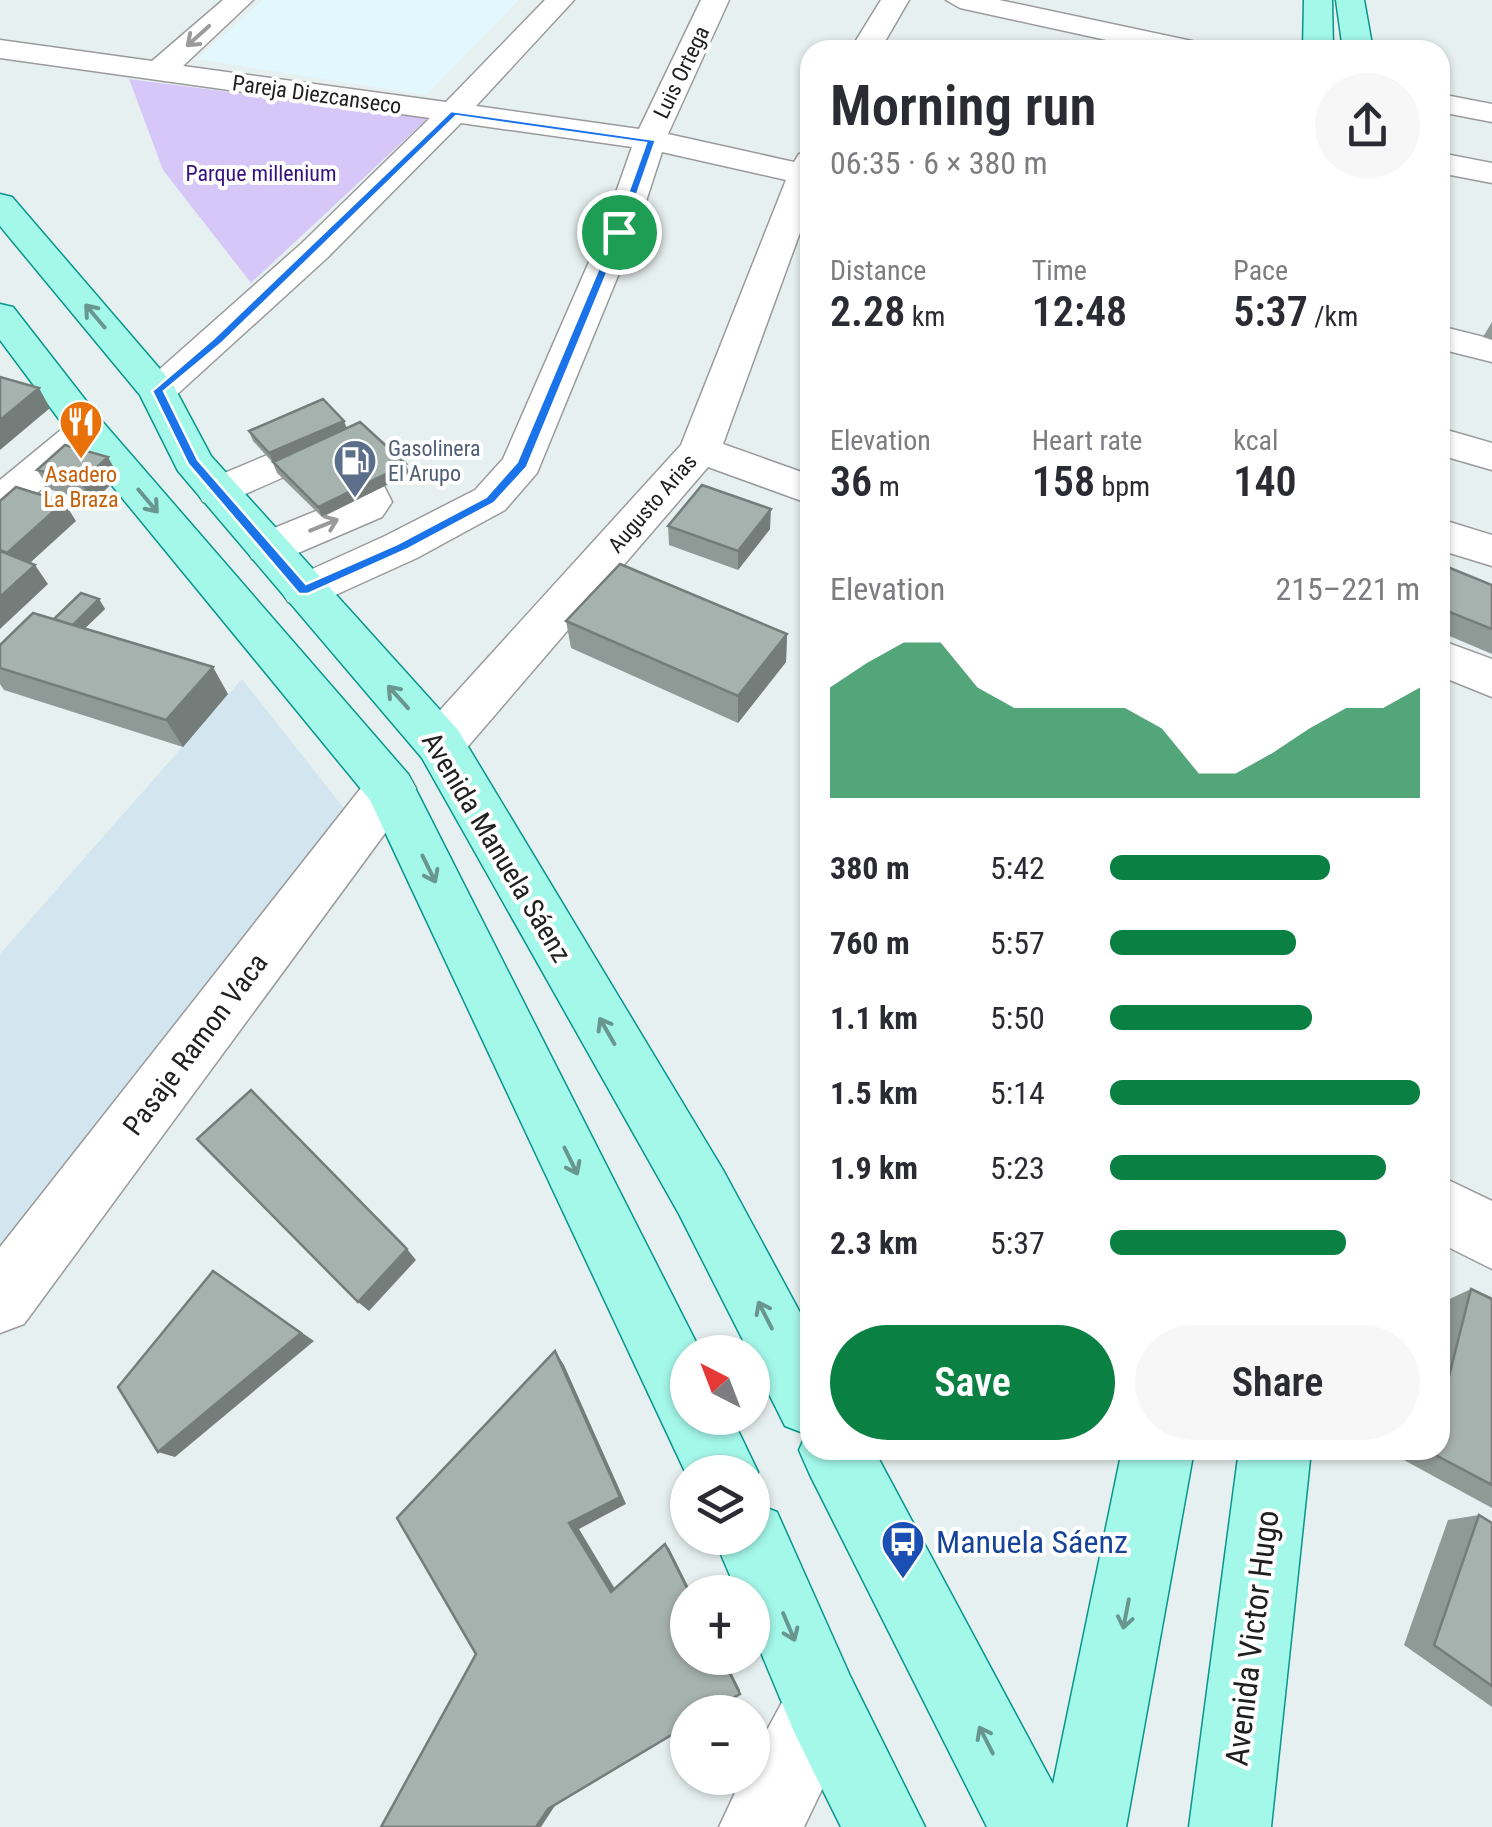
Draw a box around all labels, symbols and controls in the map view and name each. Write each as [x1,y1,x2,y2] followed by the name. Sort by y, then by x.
[648,22,714,122] street label: Luis Ortega
[186,24,212,47] one-way arrow
[231,70,403,119] street label: Pareja Diezcanseco
[1315,73,1420,178] button: share
[830,74,1096,138] text: Morning run
[830,144,1048,182] text: 06:35 · 6 × 380 m
[185,161,337,186] park label: Parque millenium
[577,190,662,275] pin
[592,205,647,260] icon: arrive
[830,254,927,287] text: Distance
[1032,254,1087,287] text: Time
[1233,254,1288,287] text: Pace
[830,287,905,336] text: 2.28
[1032,287,1127,336] text: 12:48
[1233,287,1308,336] text: 5:37
[905,300,945,333] text: km
[1308,300,1358,333] text: /km
[85,304,107,330] one-way arrow
[58,399,104,460] restaurant icon: Asadero La Braza
[830,424,931,457] text: Elevation
[1032,424,1142,457] text: Heart rate
[1233,424,1278,457] text: kcal
[388,436,481,486] place label: Gasolinera El Arupo
[332,438,378,499] fuel station icon: Gasolinera El Arupo
[603,449,702,558] street label: Augusto Arias
[830,457,872,506] text: 36
[1032,457,1095,506] text: 158
[1233,457,1297,506] text: 140
[43,462,119,512] place label: Asadero La Braza
[872,470,900,503] text: m
[1095,470,1150,503] text: bpm
[137,487,159,513] one-way arrow
[308,514,339,532] one-way arrow
[830,570,945,608] text: Elevation
[1275,570,1420,608] text: 215–221 m
[386,685,409,710] one-way arrow
[415,726,578,968] street label: Avenida Manuela Sáenz
[830,849,910,887] text: 380 m
[990,849,1045,887] text: 5:42
[421,853,440,883] one-way arrow
[830,924,910,962] text: 760 m
[990,924,1045,962] text: 5:57
[116,947,274,1142] street label: Pasaje Ramon Vaca
[830,999,918,1037] text: 1.1 km
[990,999,1045,1037] text: 5:50
[597,1017,617,1045] one-way arrow
[830,1074,918,1112] text: 1.5 km
[990,1074,1045,1112] text: 5:14
[562,1146,581,1175] one-way arrow
[830,1149,918,1187] text: 1.9 km
[990,1149,1045,1187] text: 5:23
[830,1224,918,1262] text: 2.3 km
[990,1224,1045,1262] text: 5:37
[755,1300,774,1330] one-way arrow
[830,1325,1115,1440] button: Save
[1135,1325,1420,1440] button: Share
[670,1335,770,1435] north arrow
[670,1335,770,1795] map controls
[670,1455,770,1555] button: layers
[1217,1508,1287,1768] street label: Avenida Victor Hugo
[880,1519,926,1580] bus stop icon: Manuela Sáenz
[936,1523,1128,1561] place label: Manuela Sáenz
[670,1575,770,1675] button: +
[1116,1598,1135,1630] one-way arrow
[782,1611,800,1642] one-way arrow
[670,1695,770,1795] button: −
[976,1726,995,1756] one-way arrow

